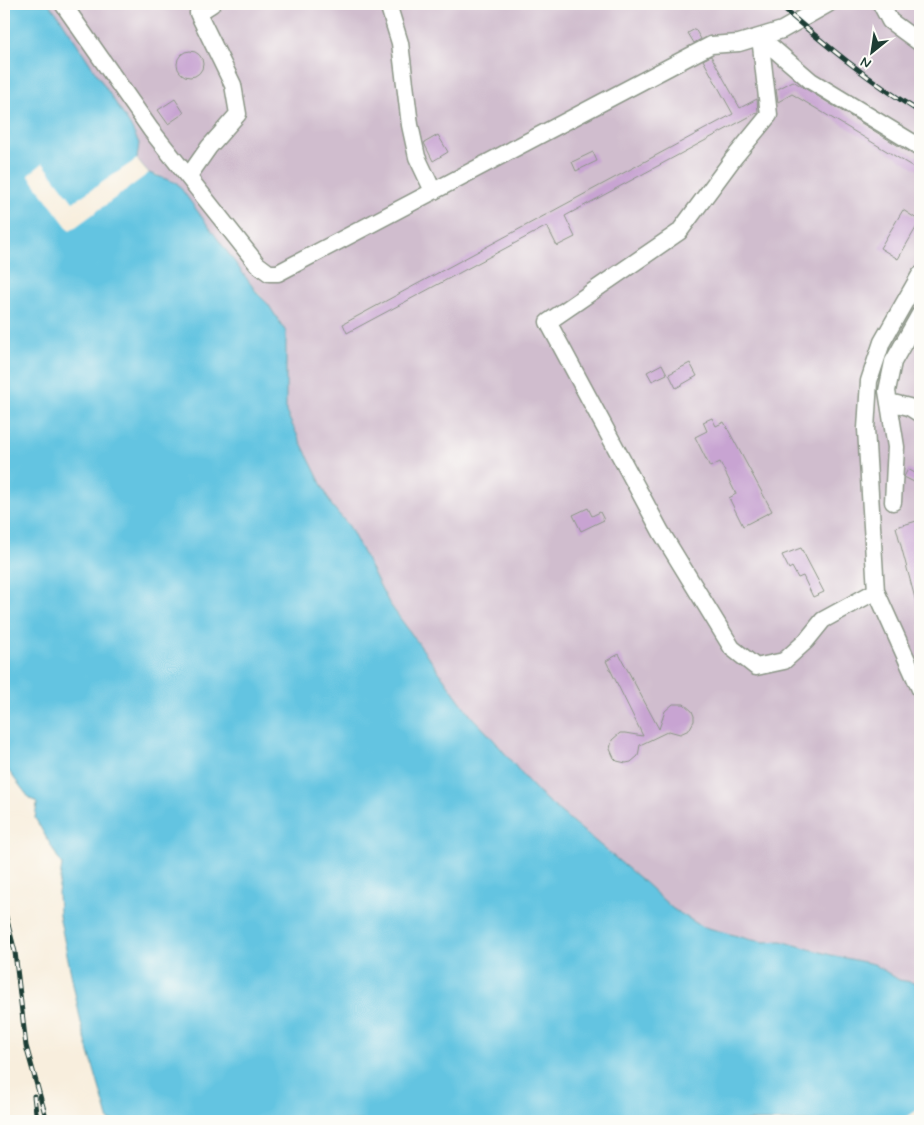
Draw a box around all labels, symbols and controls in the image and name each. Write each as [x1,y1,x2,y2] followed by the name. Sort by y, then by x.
[846,28,896,78] north arrow
[857,52,875,73] text: N

